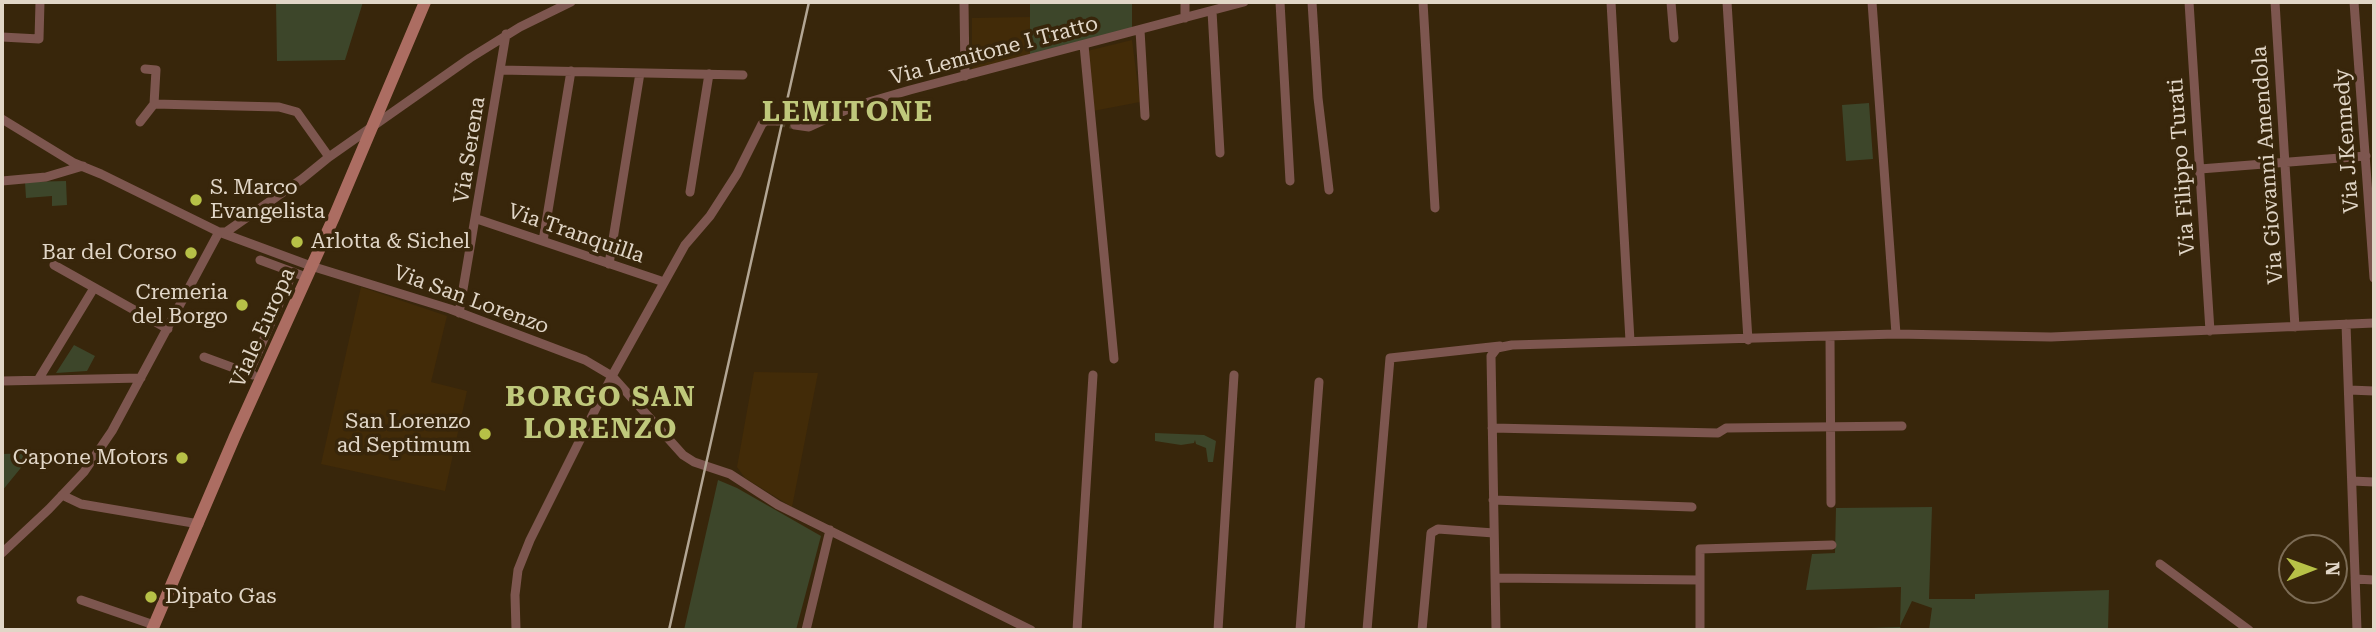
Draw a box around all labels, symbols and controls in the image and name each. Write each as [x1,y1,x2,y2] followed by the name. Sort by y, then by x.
[887,11,1101,91] street label: Via Lemitone I Tratto
[2247,45,2289,285] street label: Via Giovanni Amendola
[2329,68,2365,214] street label: Via J.Kennedy
[2163,78,2201,256] street label: Via Filippo Turati
[449,95,491,205] street label: Via Serena
[763,96,933,130] district label: LEMITONE
[210,175,325,225] place label: S. Marco Evangelista
[188,192,204,208] marker: S. Marco Evangelista
[504,199,648,269] street label: Via Tranquilla
[311,229,470,255] place label: Arlotta & Sichel
[289,234,305,250] marker: Arlotta & Sichel
[42,240,177,266] place label: Bar del Corso
[183,245,199,261] marker: Bar del Corso
[390,260,552,340] street label: Via San Lorenzo
[225,264,301,392] street label: Viale Europa
[132,280,228,330] place label: Cremeria del Borgo
[234,297,250,313] marker: Cremeria del Borgo
[506,381,696,447] district label: BORGO SAN LORENZO
[337,409,471,459] place label: San Lorenzo ad Septimum
[477,426,493,442] marker: San Lorenzo ad Septimum
[13,445,168,471] place label: Capone Motors
[174,450,190,466] marker: Capone Motors
[2278,534,2348,604] north arrow
[2321,561,2344,576] text: N
[165,584,276,610] place label: Dipato Gas
[143,589,159,605] marker: Dipato Gas

